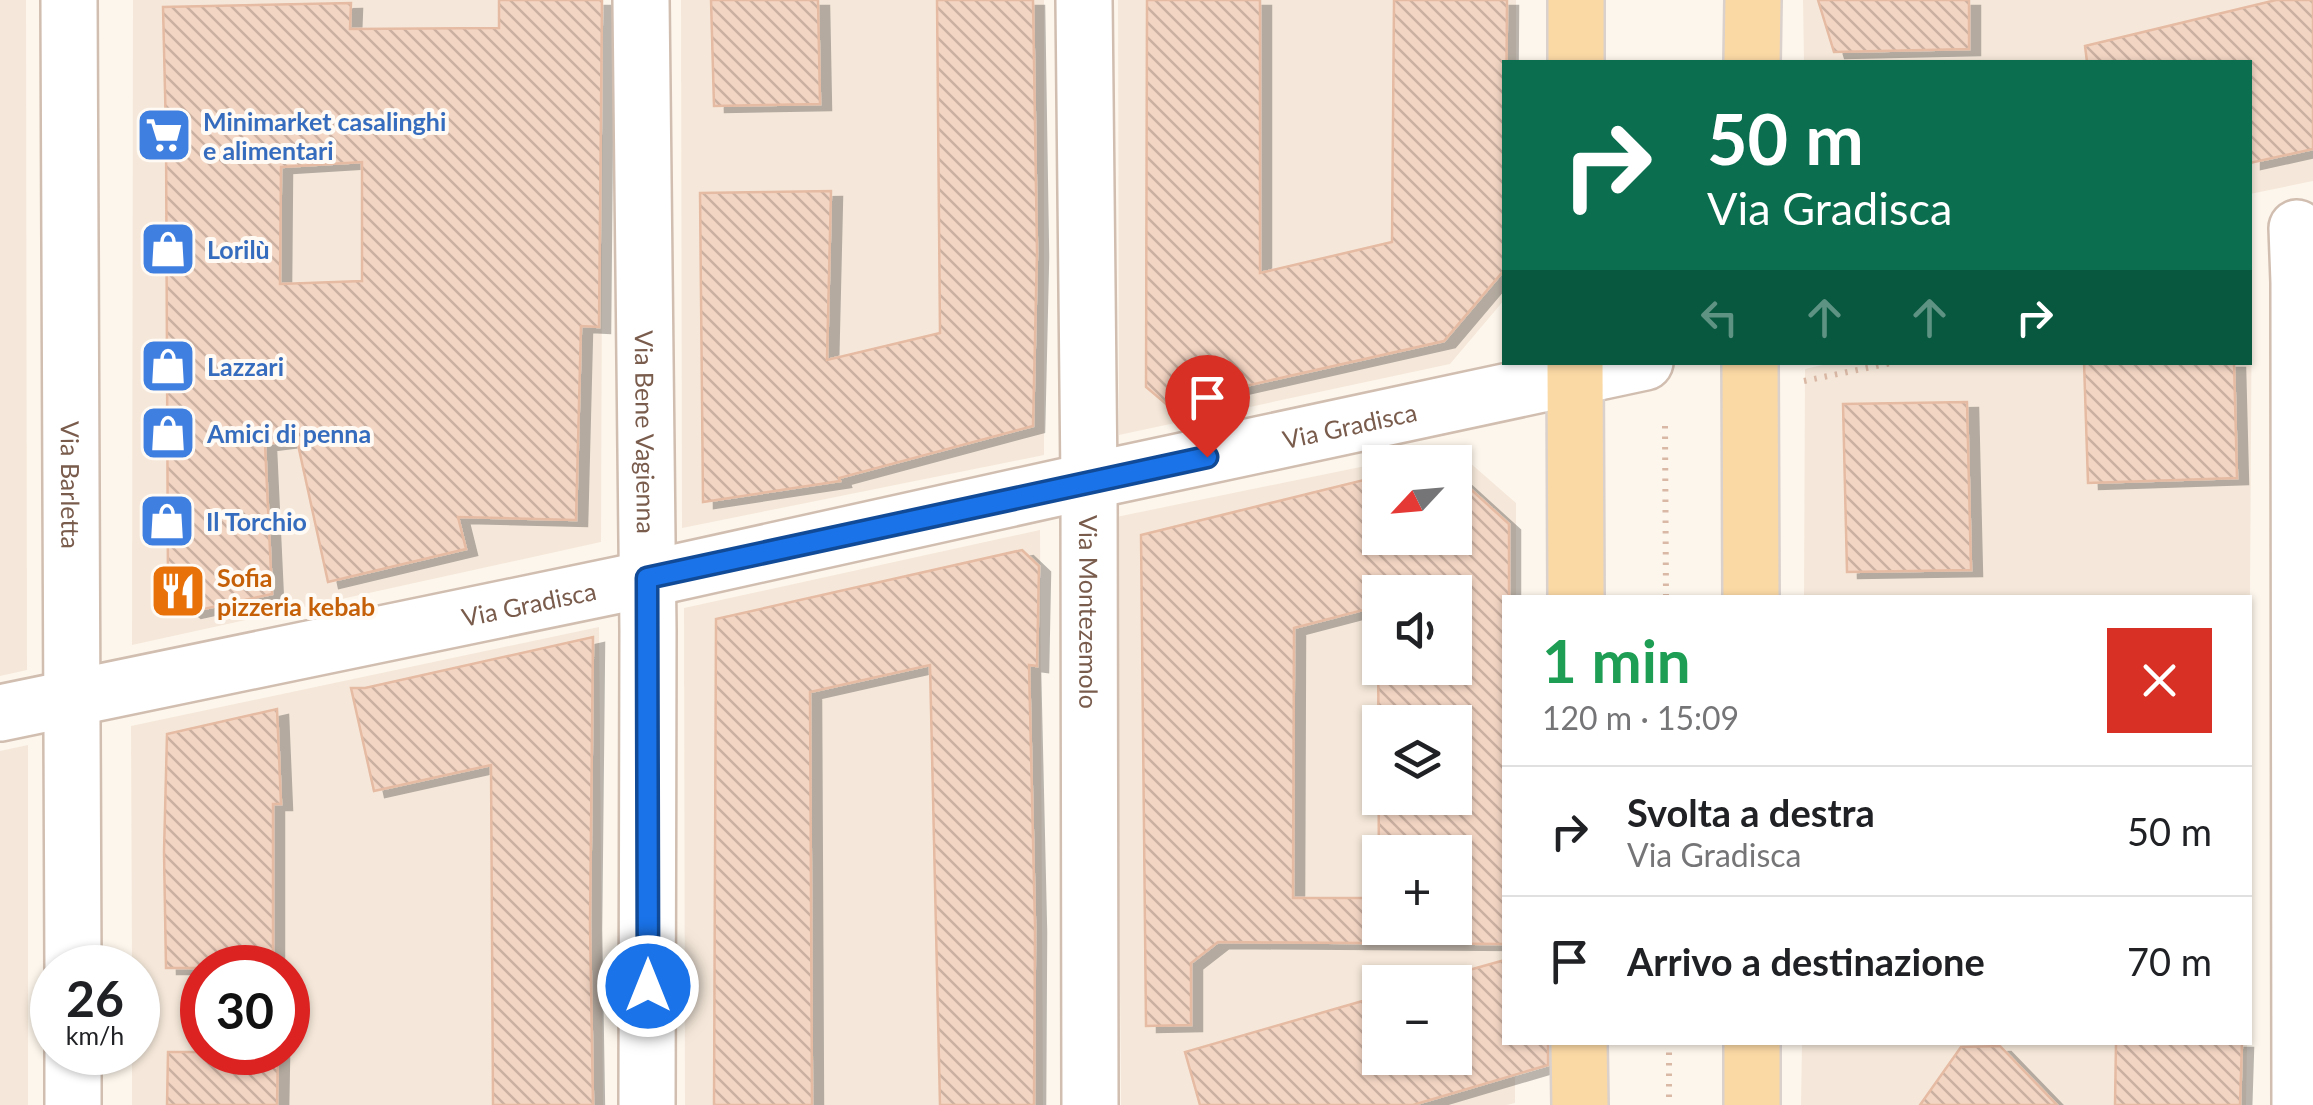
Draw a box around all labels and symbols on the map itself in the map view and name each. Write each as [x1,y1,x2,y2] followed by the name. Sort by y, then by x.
[134,105,194,165] supermarket icon: Minimarket casalinghi e alimentari
[203,106,446,165] place label: Minimarket casalinghi e alimentari
[138,219,198,279] shop icon: Lorilù
[207,234,270,264] place label: Lorilù
[630,330,662,534] street label: Via Bene Vagienna
[138,336,198,396] shop icon: Lazzari
[207,351,284,381] place label: Lazzari
[1165,355,1250,458] pin
[1280,396,1419,454] street label: Via Gradisca
[138,403,198,463] shop icon: Amici di penna
[206,418,371,448] place label: Amici di penna
[56,421,86,549] street label: Via Barletta
[1362,445,1472,555] north arrow
[137,491,197,551] shop icon: Il Torchio
[206,506,307,536] place label: Il Torchio
[1074,515,1104,709] street label: Via Montezemolo
[148,561,208,621] restaurant icon: Sofia pizzeria kebab
[217,562,375,621] place label: Sofia pizzeria kebab
[459,575,599,632] street label: Via Gradisca
[596,934,700,1038] position arrow
[180,945,310,1075] speed limit sign: 30

